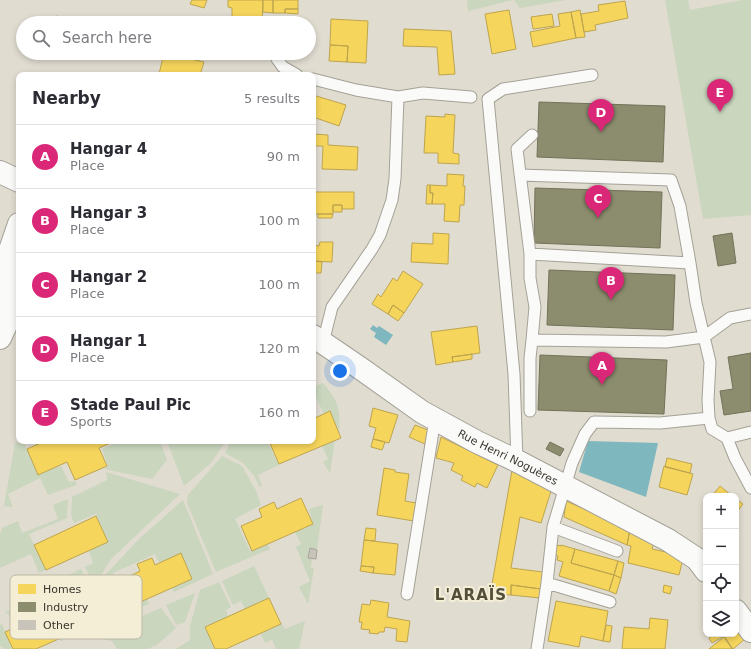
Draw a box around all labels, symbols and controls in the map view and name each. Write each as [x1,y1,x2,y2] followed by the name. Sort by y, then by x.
[16,16,316,60] search box
[30,27,52,49] icon: search
[62,29,152,47] text: Search here
[707,79,733,112] pin: E
[32,88,101,108] text: Nearby
[244,91,300,106] text: 5 results
[588,99,614,132] pin: D
[70,140,147,158] text: Hangar 4
[40,149,50,164] text: A
[267,149,300,164] text: 90 m
[70,158,105,173] text: Place
[585,185,611,218] pin: C
[70,204,147,222] text: Hangar 3
[40,213,50,228] text: B
[258,213,300,228] text: 100 m
[70,222,105,237] text: Place
[598,267,624,300] pin: B
[70,268,147,286] text: Hangar 2
[40,277,50,292] text: C
[258,277,300,292] text: 100 m
[70,286,105,301] text: Place
[70,332,147,350] text: Hangar 1
[40,341,50,356] text: D
[258,341,300,356] text: 120 m
[70,350,105,365] text: Place
[589,352,615,385] pin: A
[330,361,350,381] your location
[70,396,191,414] text: Stade Paul Pic
[41,405,49,420] text: E
[258,405,300,420] text: 160 m
[70,414,112,429] text: Sports
[456,427,560,488] street label: Rue Henri Noguères
[703,493,739,637] map controls
[703,493,739,529] button: +
[703,529,739,565] button: −
[703,565,739,601] button: locate
[10,575,142,639] legend
[43,583,81,596] text: Homes
[435,585,507,604] district label: L'ARAÏS
[43,601,89,614] text: Industry
[703,601,739,637] button: layers
[43,619,75,632] text: Other

